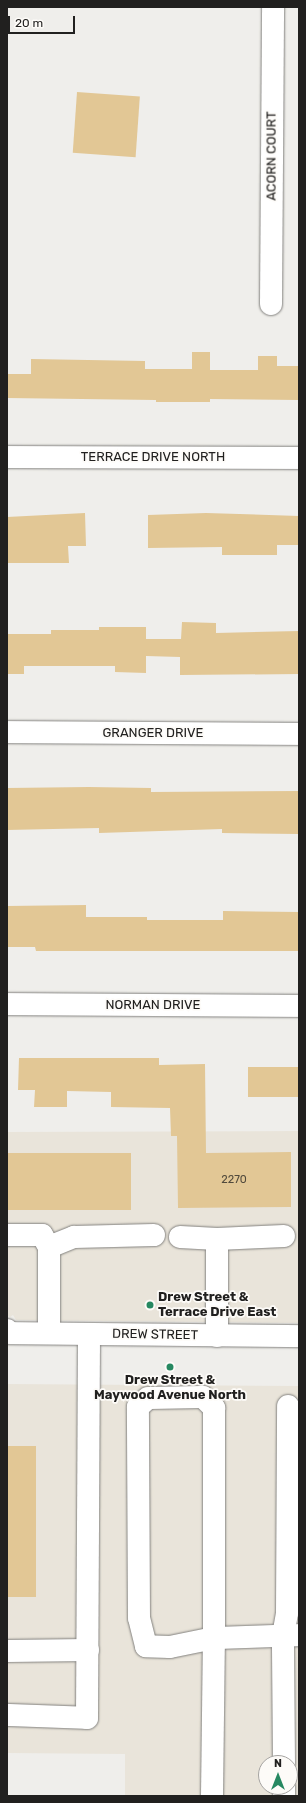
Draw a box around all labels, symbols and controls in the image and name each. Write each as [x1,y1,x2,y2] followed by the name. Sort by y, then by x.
[10,8,77,34] scale bar
[15,16,43,30] text: 20 m
[264,111,280,201] street label: ACORN COURT
[81,449,225,465] street label: TERRACE DRIVE NORTH
[103,725,203,741] street label: GRANGER DRIVE
[105,997,201,1013] street label: NORMAN DRIVE
[221,1173,247,1187] house number: 2270
[158,1290,276,1321] place label: Drew Street & Terrace Drive East
[145,1300,155,1310] marker: Drew Street & Terrace Drive East
[112,1326,198,1344] street label: DREW STREET
[165,1362,175,1372] marker: Drew Street & Maywood Avenue North
[94,1373,246,1404] place label: Drew Street & Maywood Avenue North
[258,1755,298,1795] north arrow
[274,1757,282,1770] text: N

